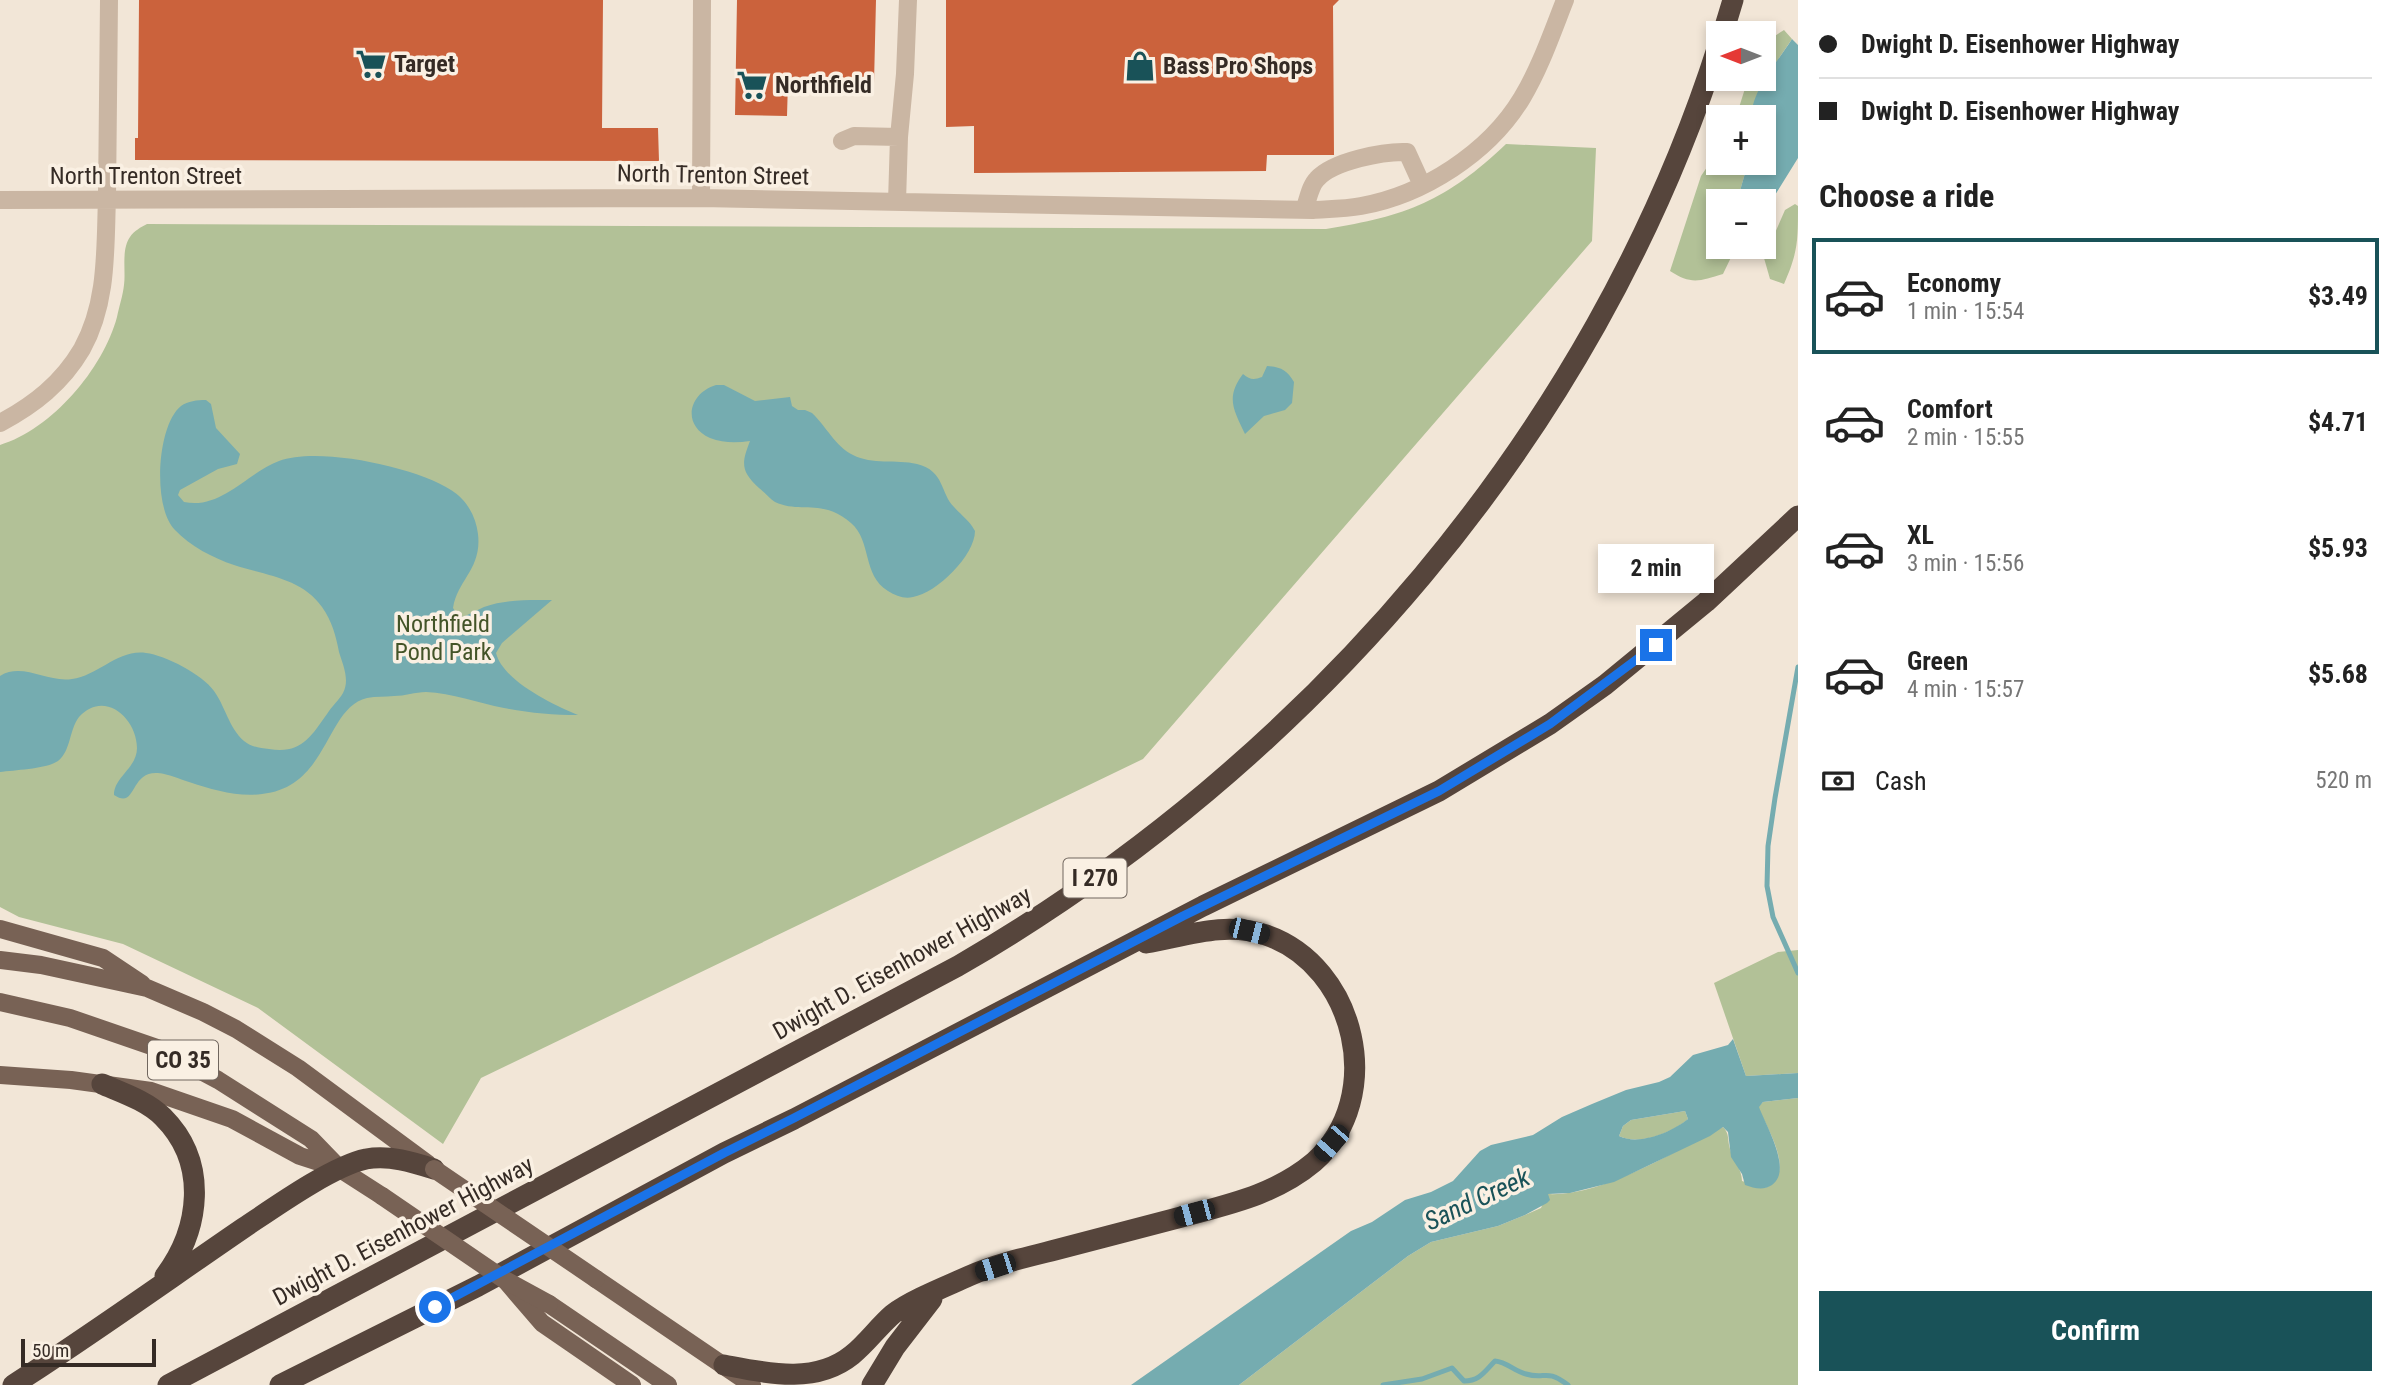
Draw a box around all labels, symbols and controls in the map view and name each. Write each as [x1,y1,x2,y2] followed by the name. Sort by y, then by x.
[1706,21,1776,91] north arrow
[1706,21,1776,259] map controls
[1861,29,2179,59] text: Dwight D. Eisenhower Highway
[354,47,388,81] supermarket icon: Target
[1123,49,1157,83] shop icon: Bass Pro Shops
[394,50,455,78] place label: Target
[1163,52,1313,80] place label: Bass Pro Shops
[735,68,769,102] supermarket icon: Northfield
[775,71,872,99] place label: Northfield
[1861,96,2179,126] text: Dwight D. Eisenhower Highway
[1706,105,1776,175] button: +
[617,159,809,191] street label: North Trenton Street
[50,162,242,190] street label: North Trenton Street
[1819,177,1994,215] text: Choose a ride
[1706,189,1776,259] button: −
[1823,265,1886,328] icon: car
[1907,268,2001,298] text: Economy
[2308,281,2368,311] text: $3.49
[1907,298,2024,325] text: 1 min · 15:54
[1823,391,1886,454] icon: car
[1907,394,1993,424] text: Comfort
[2308,407,2368,437] text: $4.71
[1907,424,2024,451] text: 2 min · 15:55
[1823,517,1886,580] icon: car
[1907,520,1934,550] text: XL
[2308,533,2368,563] text: $5.93
[1598,544,1714,592] callout: 2 min
[1907,550,2024,577] text: 3 min · 15:56
[1630,555,1682,582] text: 2 min
[394,610,492,666] park label: Northfield Pond Park
[1640,629,1672,661] route end
[1823,643,1886,706] icon: car
[1907,646,1968,676] text: Green
[2308,659,2368,689] text: $5.68
[1907,676,2024,703] text: 4 min · 15:57
[1819,762,1857,800] icon: cash
[1875,766,1927,796] text: Cash
[2315,767,2372,794] text: 520 m
[1064,858,1126,898] road number: I 270
[768,880,1036,1046] street label: Dwight D. Eisenhower Highway
[1227,916,1272,946] car
[148,1040,218,1079] road number: CO 35
[1310,1120,1353,1166] car
[268,1150,538,1312] street label: Dwight D. Eisenhower Highway
[1420,1161,1535,1236] water label: Sand Creek
[1171,1197,1218,1229] car
[972,1251,1019,1283] car
[419,1291,451,1323] route start
[1819,1291,2372,1371] button: Confirm
[21,1336,156,1368] scale bar
[32,1339,69,1362] text: 50 m

